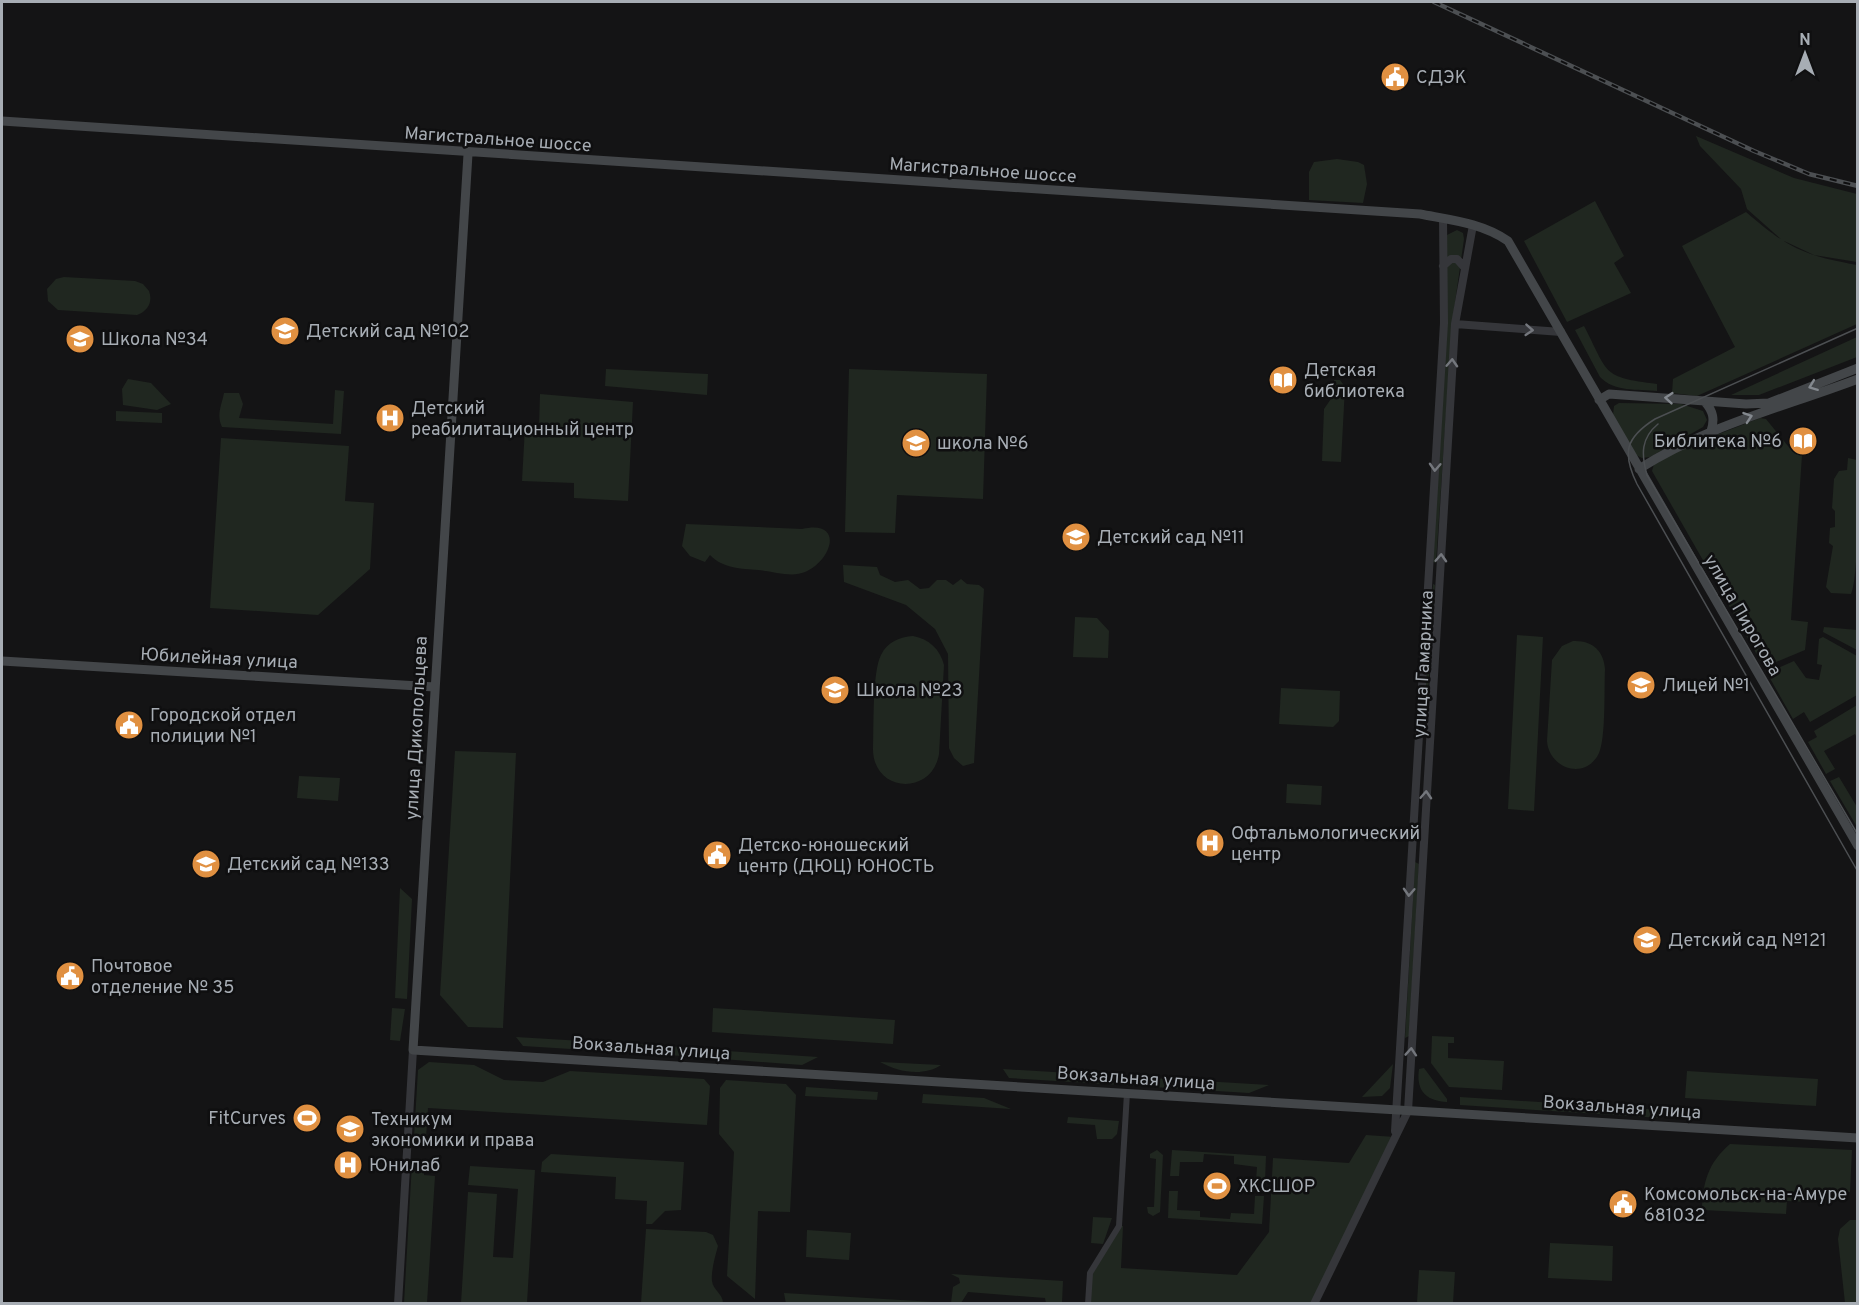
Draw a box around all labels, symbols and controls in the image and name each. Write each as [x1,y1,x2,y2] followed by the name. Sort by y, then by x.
[1775,24,1835,84] north arrow
[1799,31,1811,51] text: N
[1379,61,1411,93] public building icon: СДЭК
[1416,67,1467,90] place label: СДЭК
[404,122,592,159] street label: Магистральное шоссе
[889,153,1077,190] street label: Магистральное шоссе
[269,315,301,347] school or university icon: Детский сад №102
[306,321,470,344] place label: Детский сад №102
[64,323,96,355] school or university icon: Школа №34
[1524,323,1533,336] one-way arrow
[101,329,208,352] place label: Школа №34
[1446,359,1459,368] one-way arrow
[1304,360,1405,404] place label: Детская библиотека
[1267,364,1299,396] library icon: Детская библиотека
[1808,378,1819,391] one-way arrow
[1664,392,1673,405] one-way arrow
[411,398,634,442] place label: Детский реабилитационный центр
[374,402,406,434] hospital icon: Детский реабилитационный центр
[1743,412,1753,425] one-way arrow
[1787,425,1819,457] library icon: Библитека №6
[900,427,932,459] school or university icon: школа №6
[1654,431,1782,454] place label: Библитека №6
[937,433,1028,456] place label: школа №6
[1429,463,1442,472] one-way arrow
[1060,521,1092,553] school or university icon: Детский сад №11
[1097,527,1245,550] place label: Детский сад №11
[1697,551,1786,681] street label: улица Пирогова
[1434,554,1447,563] one-way arrow
[1409,590,1440,739] street label: улица Гамарника
[401,635,434,821] street label: улица Дикопольцева
[140,644,298,675] street label: Юбилейная улица
[1625,669,1657,701] school or university icon: Лицей №1
[819,674,851,706] school or university icon: Школа №23
[1662,675,1750,698] place label: Лицей №1
[856,680,963,703] place label: Школа №23
[150,705,296,749] place label: Городской отдел полиции №1
[113,709,145,741] public building icon: Городской отдел полиции №1
[1420,790,1433,799] one-way arrow
[1231,823,1420,867] place label: Офтальмологический центр
[1194,827,1226,859] hospital icon: Офтальмологический центр
[738,835,934,879] place label: Детско-юношеский центр (ДЮЦ) ЮНОСТЬ
[701,839,733,871] public building icon: Детско-юношеский центр (ДЮЦ) ЮНОСТЬ
[190,848,222,880] school or university icon: Детский сад №133
[227,854,390,877] place label: Детский сад №133
[1403,888,1416,897] one-way arrow
[1631,924,1663,956] school or university icon: Детский сад №121
[1668,930,1827,953] place label: Детский сад №121
[91,956,234,1000] place label: Почтовое отделение № 35
[54,960,86,992] public building icon: Почтовое отделение № 35
[571,1032,731,1067] street label: Вокзальная улица
[1404,1048,1417,1057] one-way arrow
[1056,1062,1216,1097] street label: Вокзальная улица
[1542,1091,1702,1126] street label: Вокзальная улица
[291,1102,323,1134] sports icon: FitCurves
[208,1108,286,1131] place label: FitCurves
[371,1109,534,1153] place label: Техникум экономики и права
[334,1113,366,1145] school or university icon: Техникум экономики и права
[332,1149,364,1181] hospital icon: Юнилаб
[369,1155,440,1178] place label: Юнилаб
[1201,1170,1233,1202] sports icon: ХКСШОР
[1238,1176,1315,1199] place label: ХКСШОР
[1644,1184,1847,1228] place label: Комсомольск-на-Амуре 681032
[1607,1188,1639,1220] public building icon: Комсомольск-на-Амуре 681032

